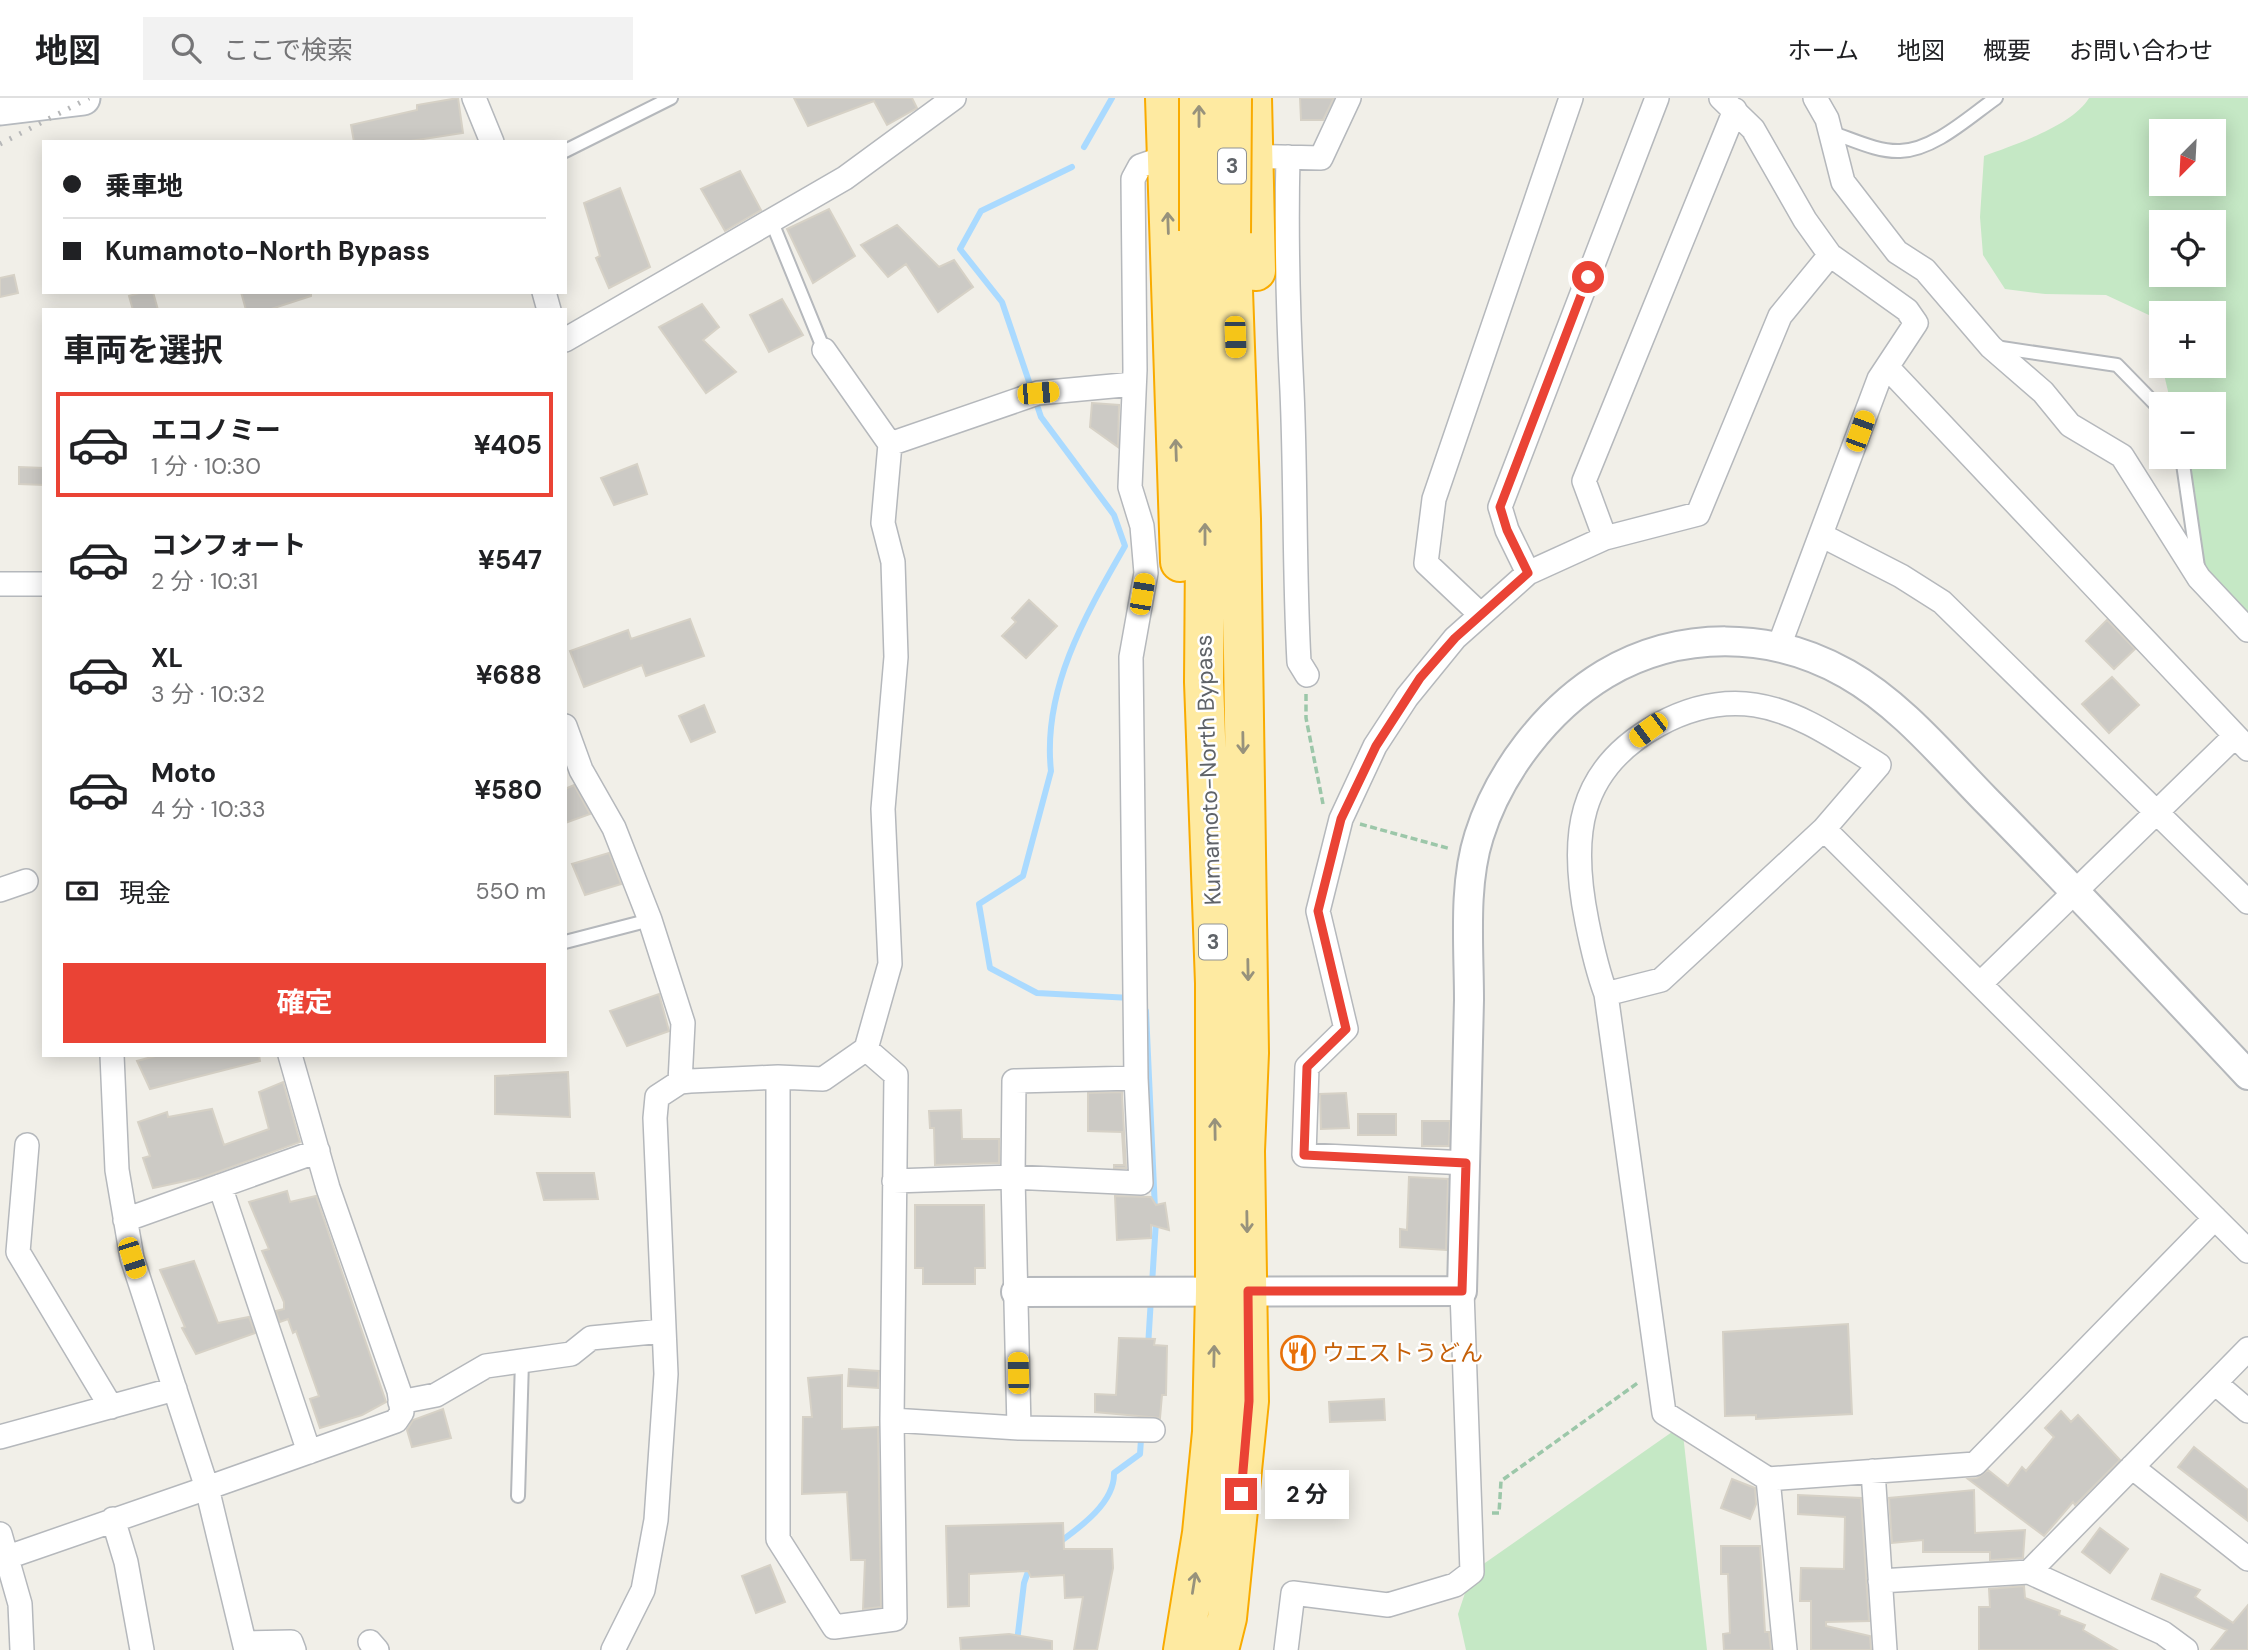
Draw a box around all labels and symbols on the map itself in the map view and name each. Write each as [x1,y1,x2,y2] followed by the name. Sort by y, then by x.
[1192,104,1206,127] one-way arrow
[2149,119,2226,196] north arrow
[1218,148,1246,184] road number: 3
[1161,212,1174,235] one-way arrow
[1572,261,1604,293] route start
[1224,316,1247,358] car
[1017,381,1060,405] car
[1843,408,1878,454] car
[1169,439,1182,462] one-way arrow
[1198,523,1212,546] one-way arrow
[1129,571,1156,617] car
[1188,634,1228,906] street label: Kumamoto-North Bypass
[1625,709,1672,751] car
[1237,731,1250,754] one-way arrow
[1199,924,1227,960] road number: 3
[1241,958,1254,981] one-way arrow
[1208,1118,1222,1141] one-way arrow
[1240,1210,1253,1233] one-way arrow
[116,1235,149,1281] car
[1279,1334,1317,1372] restaurant icon: ウエストうどん
[1322,1338,1483,1368] place label: ウエストうどん
[1207,1345,1220,1368] one-way arrow
[1008,1352,1029,1394] car
[1266,1470,1350,1518] callout: 2 分
[1225,1478,1257,1510] route end
[1188,1572,1201,1595] one-way arrow

